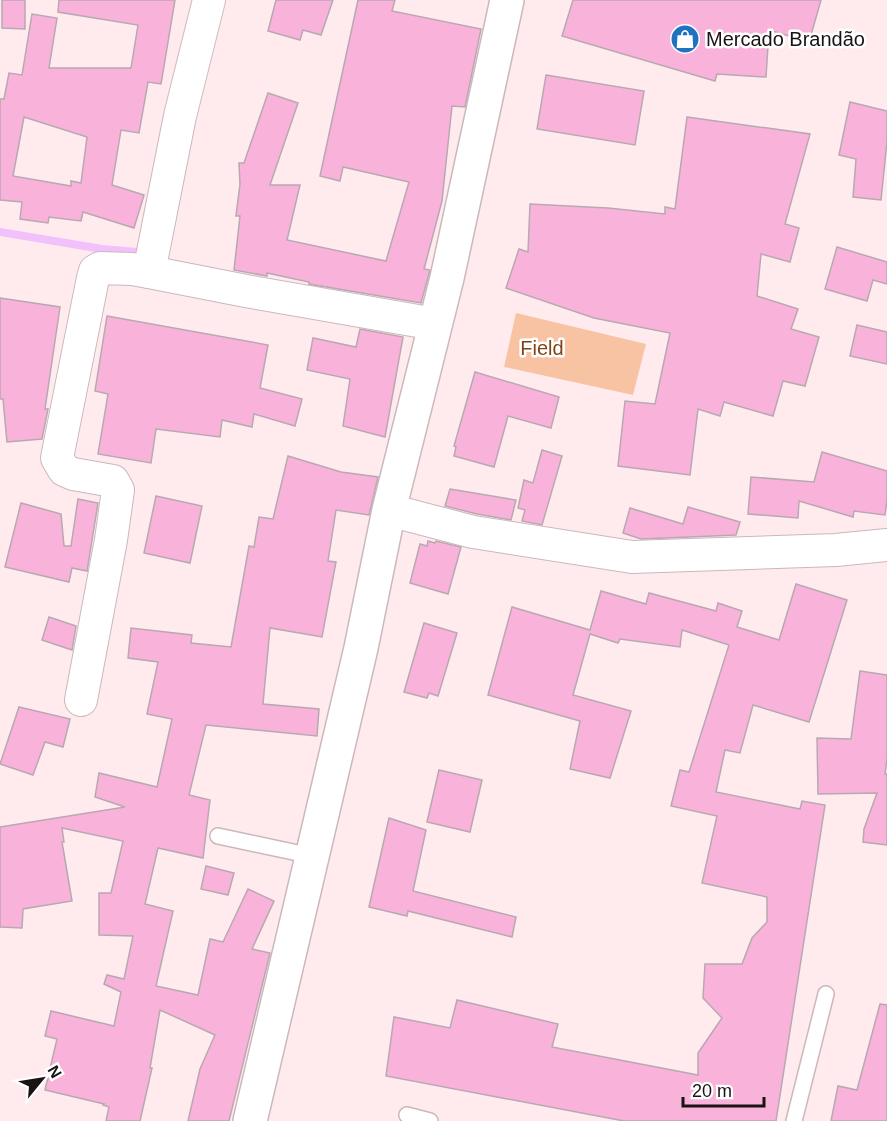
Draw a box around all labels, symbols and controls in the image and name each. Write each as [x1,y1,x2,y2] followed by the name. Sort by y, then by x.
[669,23,701,55] shop icon: Mercado Brandão
[706,28,865,50] place label: Mercado Brandão
[520,337,564,359] park label: Field
[12,1049,72,1109] north arrow
[44,1062,65,1081] text: N
[683,1070,764,1108] scale bar
[692,1081,732,1101] text: 20 m

